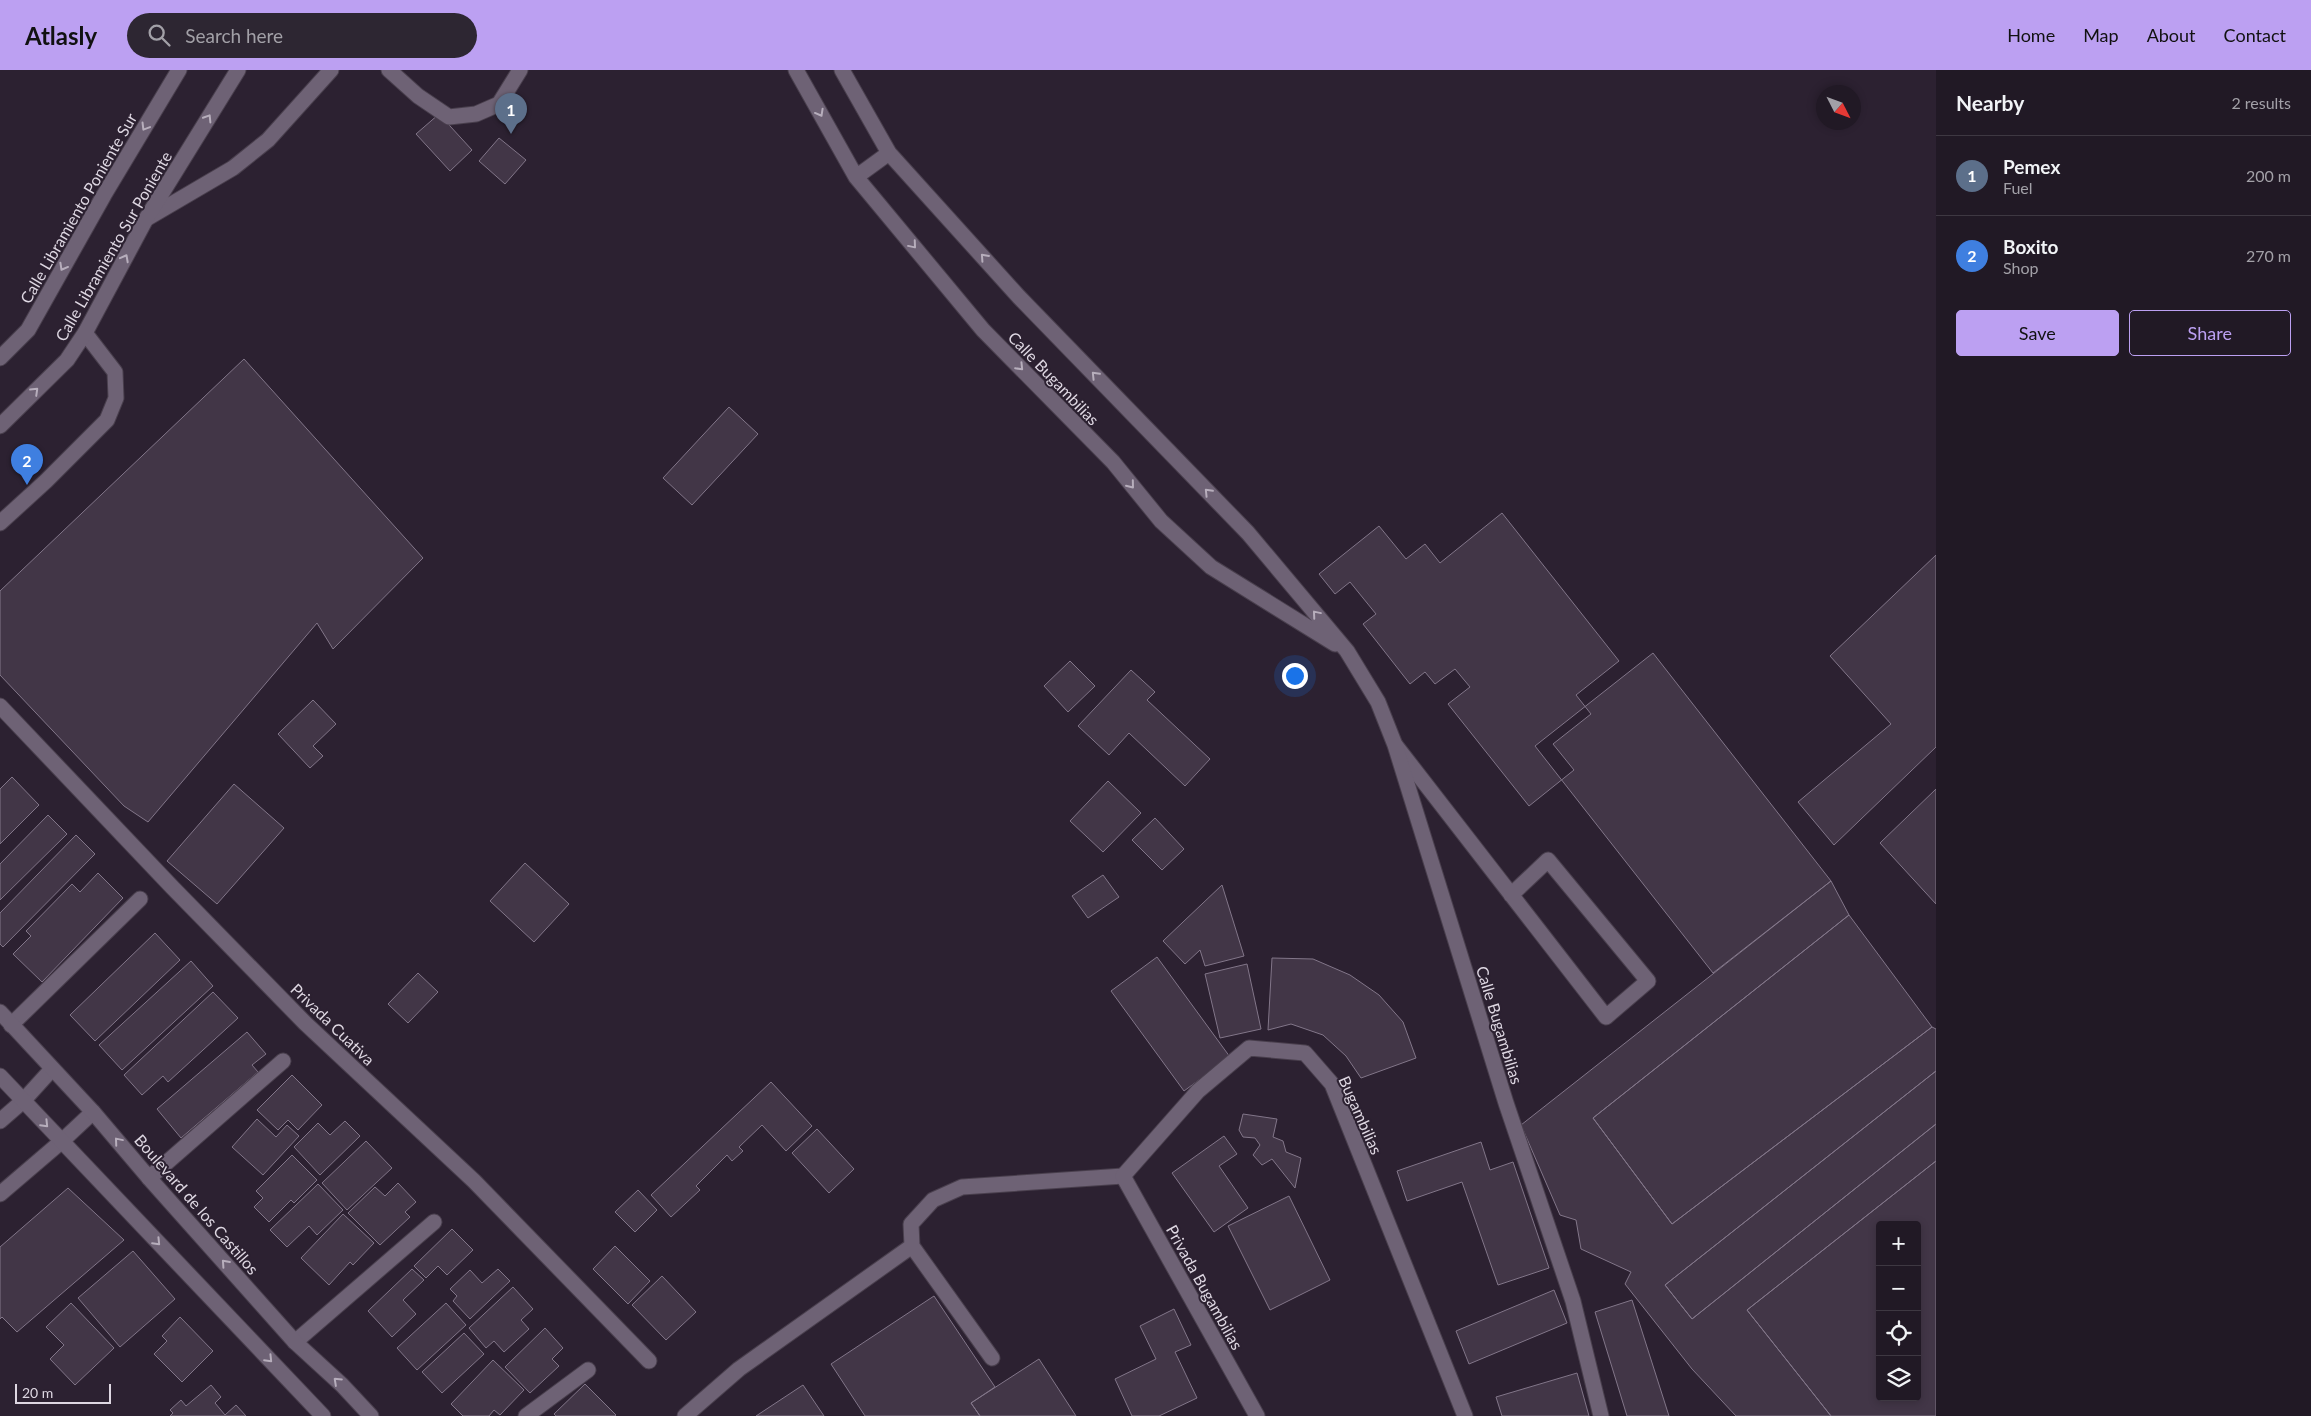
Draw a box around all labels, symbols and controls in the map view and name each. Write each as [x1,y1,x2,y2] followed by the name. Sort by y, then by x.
[127,13,477,58] search box
[25,21,97,50] text: Atlasly
[145,21,173,49] icon: search
[185,24,283,47] text: Search here
[2007,24,2055,46] text: Home
[2083,24,2119,46] text: Map
[2147,24,2196,46] text: About
[2224,24,2286,46] text: Contact
[1816,85,1861,130] north arrow
[1956,90,2024,115] text: Nearby
[495,93,527,134] pin: 1
[2231,93,2291,112] text: 2 results
[814,107,824,116] one-way arrow
[16,109,140,306] street label: Calle Libramiento Poniente Sur
[202,115,211,124] one-way arrow
[142,121,152,130] one-way arrow
[51,148,175,344] street label: Calle Libramiento Sur Poniente
[2003,155,2060,178] text: Pemex
[1967,166,1977,185] text: 1
[2246,166,2291,185] text: 200 m
[2003,178,2033,197] text: Fuel
[2003,235,2059,258] text: Boxito
[907,240,916,249] one-way arrow
[1967,246,1977,265] text: 2
[2246,246,2291,265] text: 270 m
[119,254,129,263] one-way arrow
[980,254,989,263] one-way arrow
[2003,258,2039,277] text: Shop
[60,262,70,271] one-way arrow
[1956,310,2119,356] button: Save
[2129,310,2291,356] button: Share
[1005,327,1103,429] street label: Calle Bugambilias
[1014,362,1023,371] one-way arrow
[1092,372,1101,381] one-way arrow
[29,388,38,397] one-way arrow
[11,444,43,485] pin: 2
[1126,480,1135,489] one-way arrow
[1205,488,1214,497] one-way arrow
[1312,610,1321,619] one-way arrow
[1282,663,1308,689] your location
[1473,964,1527,1086] street label: Calle Bugambilias
[287,979,379,1069] street label: Privada Cuativa
[1335,1073,1387,1157] street label: Bugambilias
[40,1118,49,1127] one-way arrow
[131,1130,263,1278] street label: Boulevard de los Castillos
[115,1138,124,1147] one-way arrow
[1163,1221,1247,1353] street label: Privada Bugambilias
[1876,1221,1921,1401] map controls
[1876,1221,1921,1266] button: +
[151,1236,160,1245] one-way arrow
[222,1260,231,1269] one-way arrow
[1876,1266,1921,1311] button: −
[1876,1311,1921,1356] button: locate
[263,1354,272,1363] one-way arrow
[1876,1356,1921,1401] button: layers
[334,1378,343,1387] one-way arrow
[15,1381,111,1404] scale bar
[22,1384,53,1401] text: 20 m

